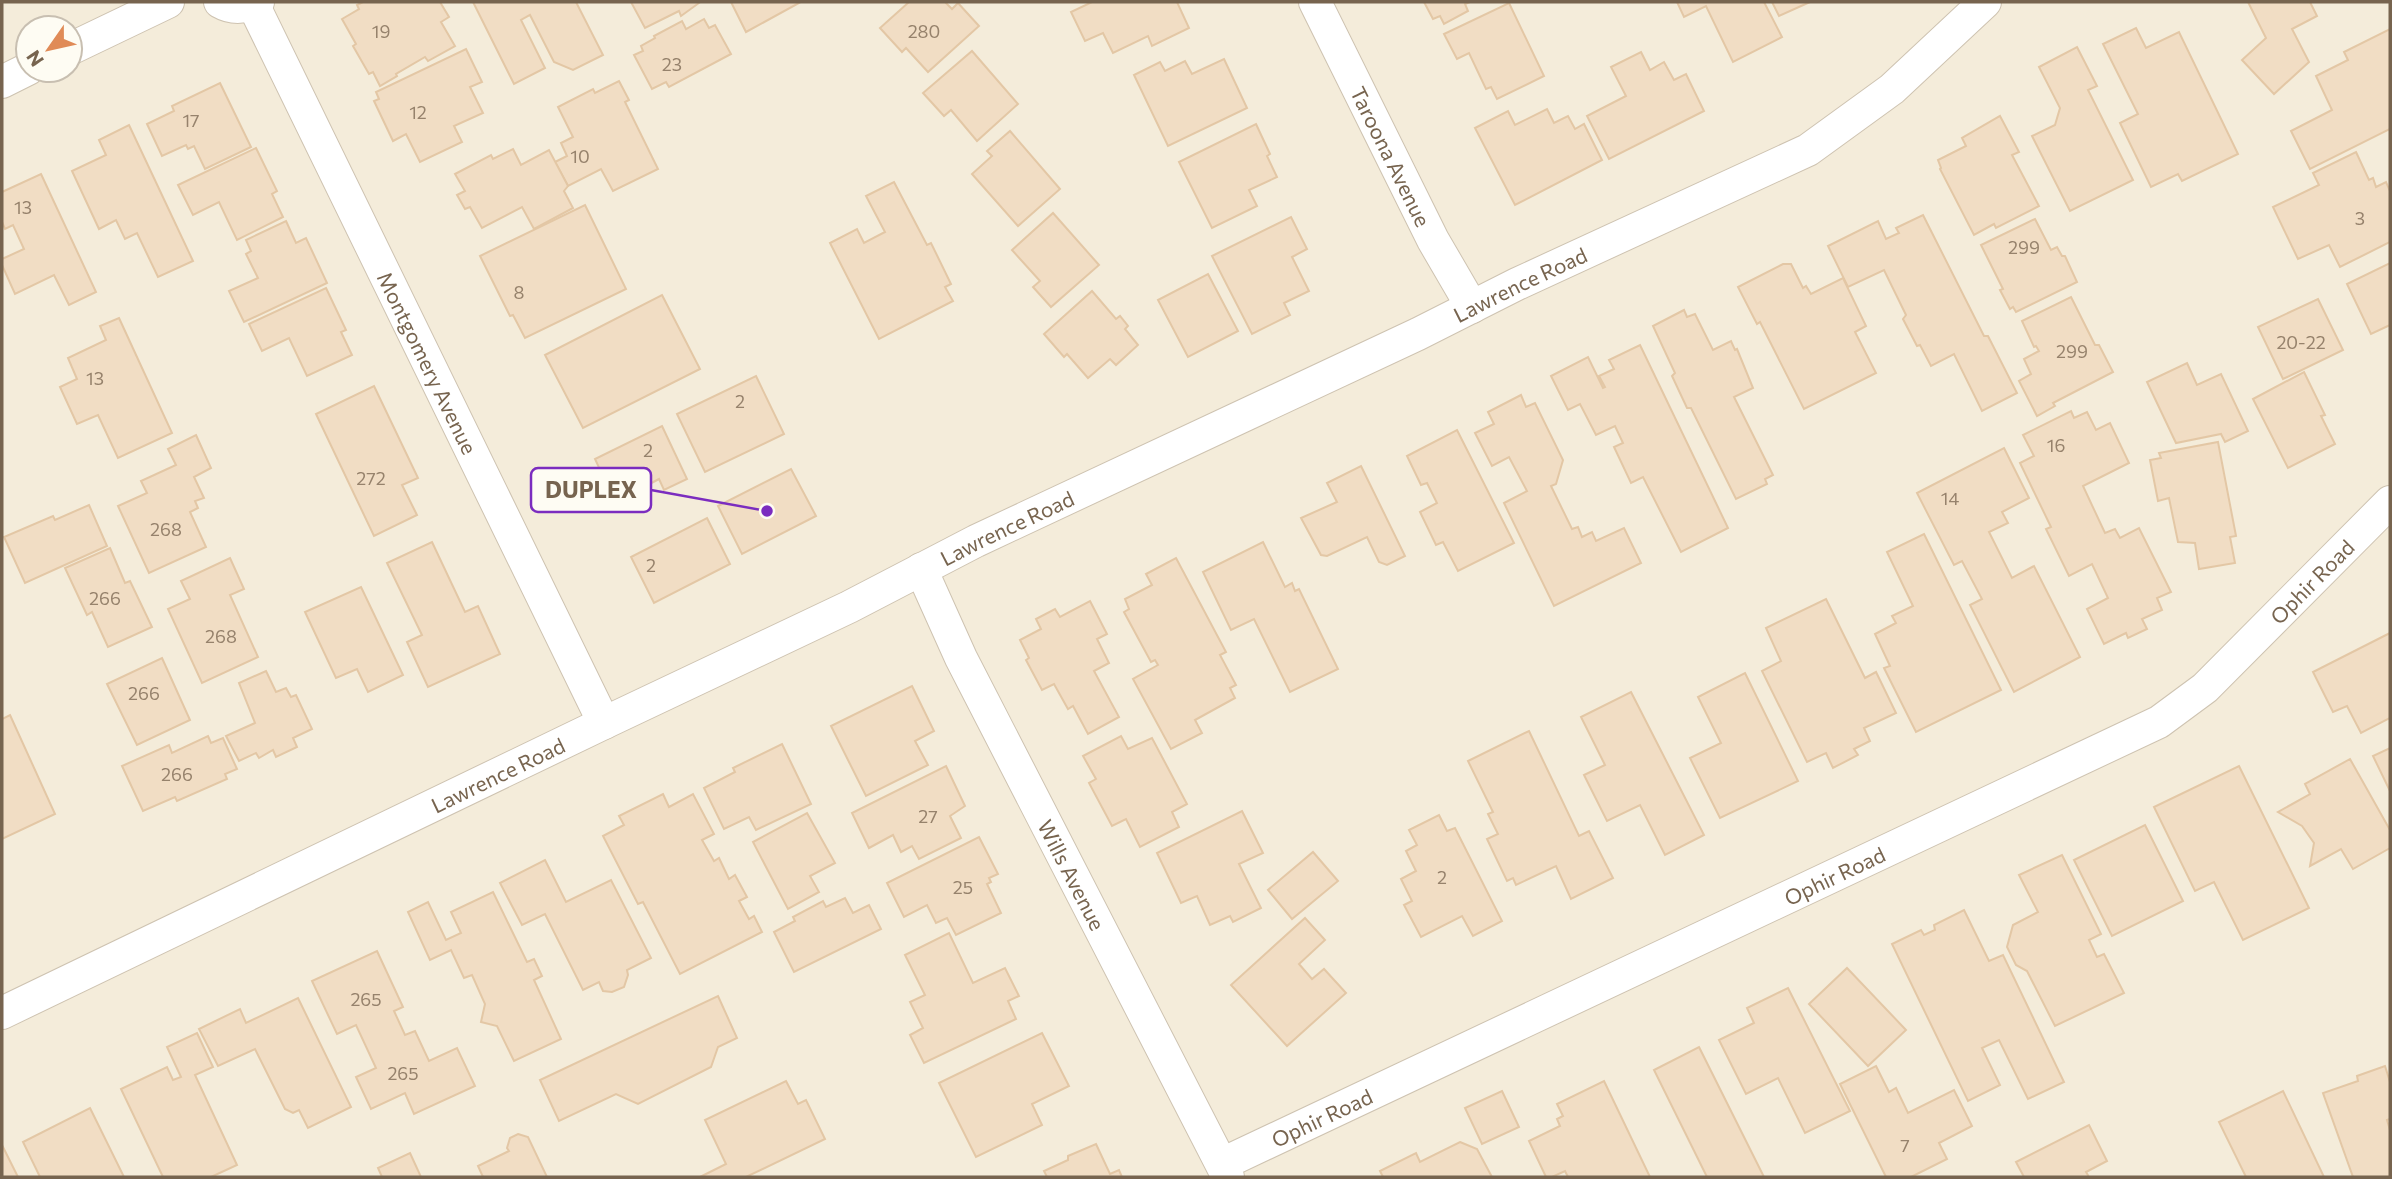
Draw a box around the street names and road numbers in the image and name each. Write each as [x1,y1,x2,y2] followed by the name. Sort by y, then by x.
[1346,82,1437,230] street label: Taroona Avenue
[1449,241,1591,327] street label: Lawrence Road
[373,267,483,458] street label: Montgomery Avenue
[936,485,1078,570] street label: Lawrence Road
[2264,534,2358,628] street label: Ophir Road
[427,732,568,817] street label: Lawrence Road
[1034,815,1111,934] street label: Wills Avenue
[1780,841,1889,910] street label: Ophir Road
[1267,1083,1376,1152] street label: Ophir Road

